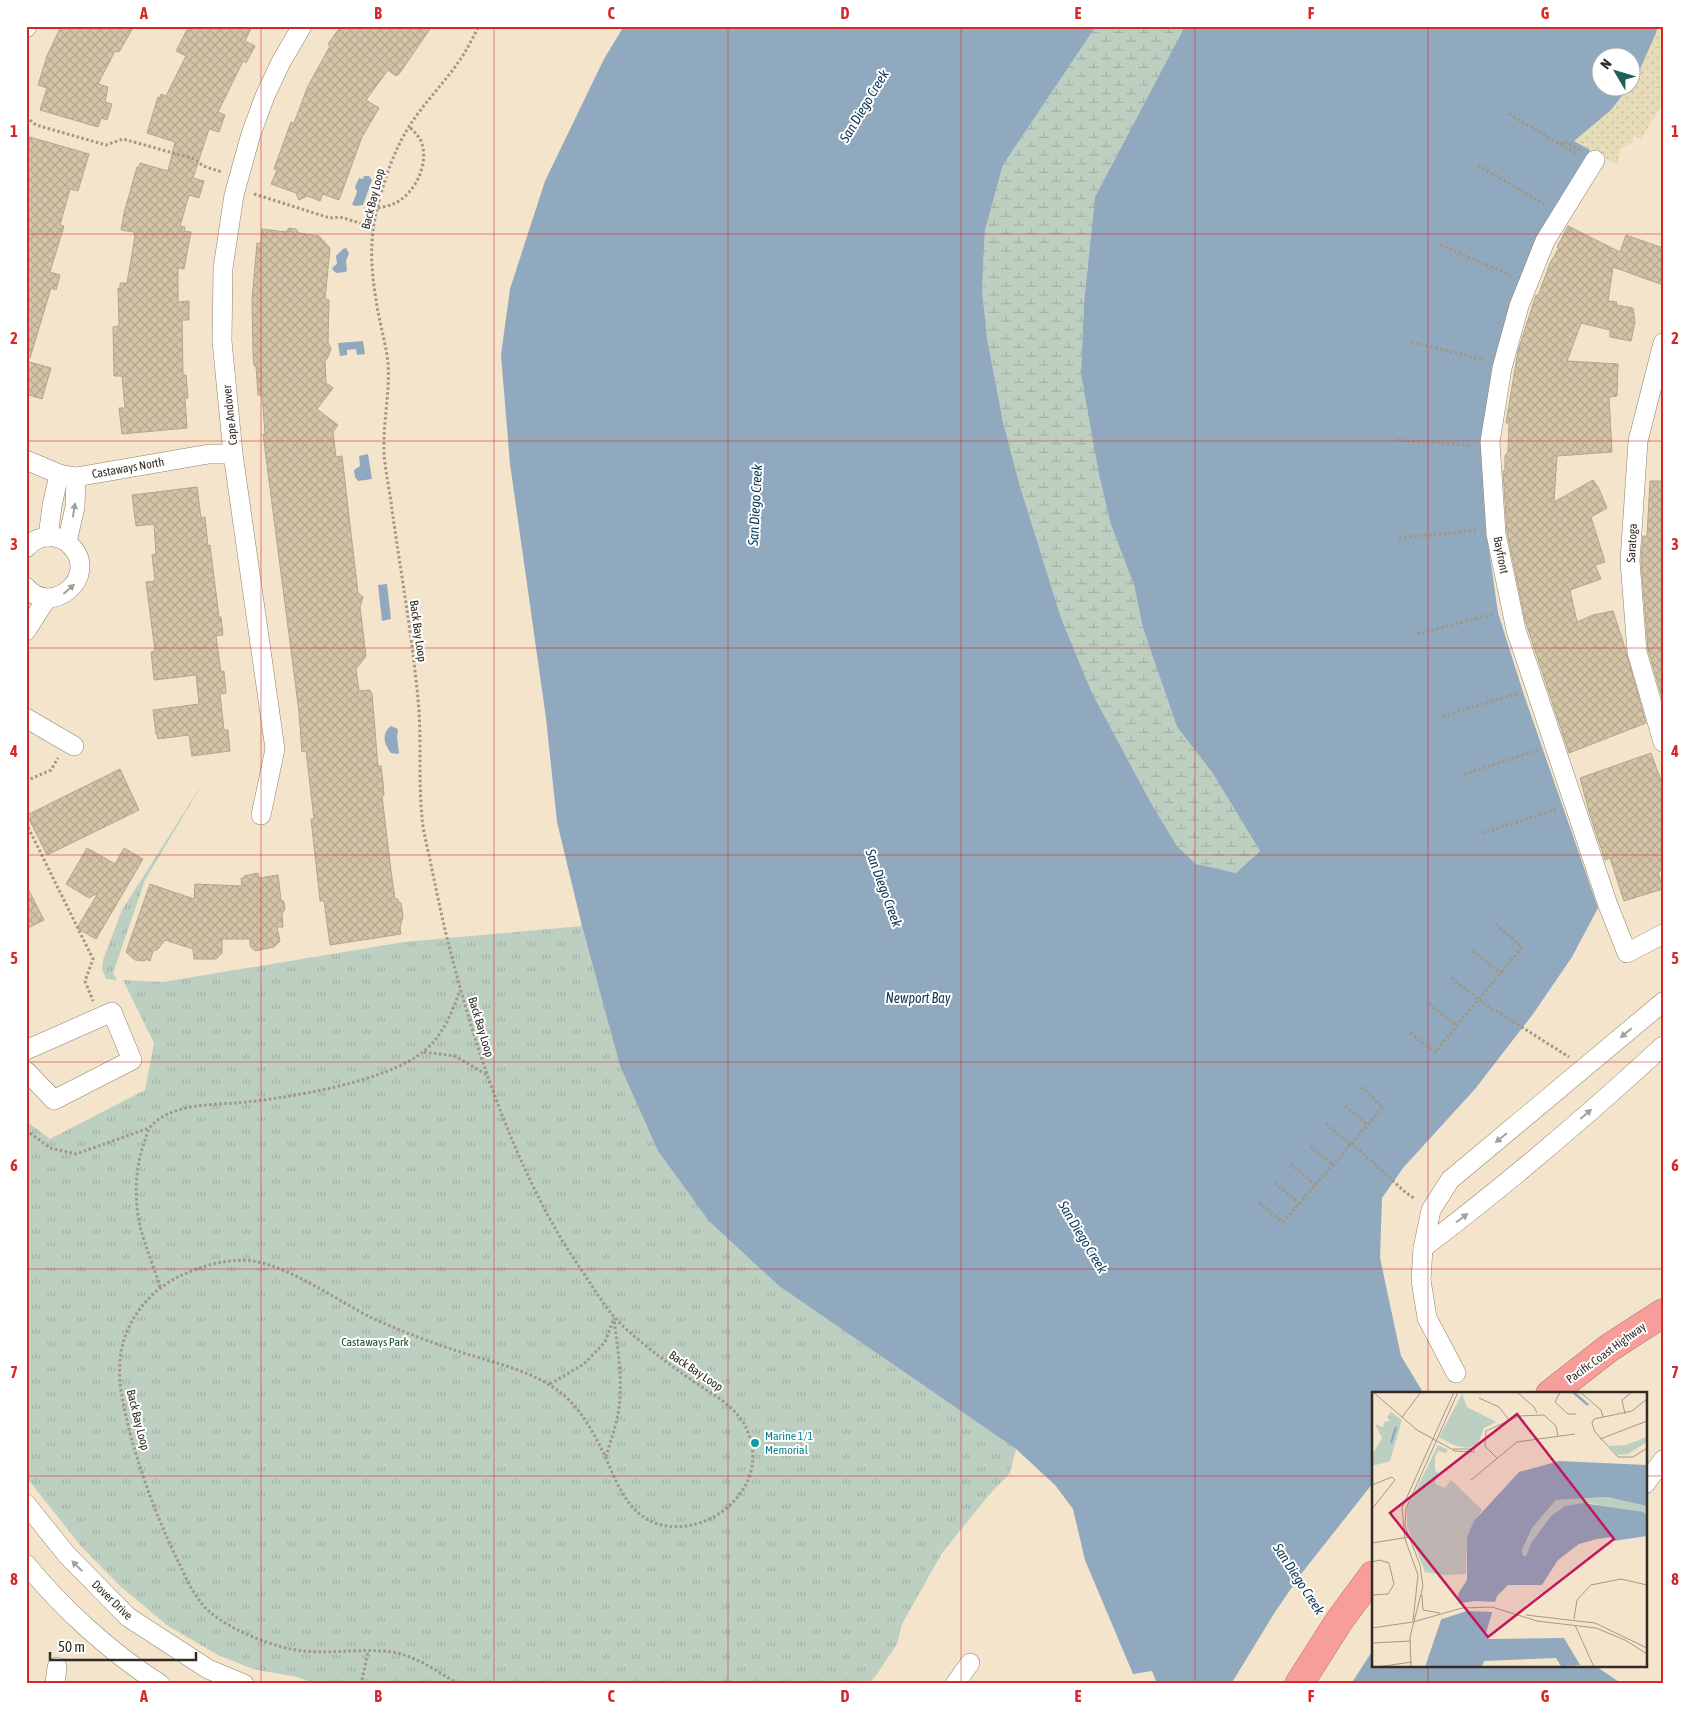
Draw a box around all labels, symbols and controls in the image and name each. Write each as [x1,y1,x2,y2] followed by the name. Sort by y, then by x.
[139,4,148,22] text: A
[374,4,382,22] text: B
[607,4,615,22] text: C
[841,4,850,22] text: D
[1075,4,1082,22] text: E
[1308,4,1315,22] text: F
[1541,4,1550,22] text: G
[1592,48,1642,98] north arrow
[1597,56,1615,72] text: N
[836,66,892,146] water label: San Diego Creek
[10,122,18,140] text: 1
[1671,122,1679,140] text: 1
[359,167,387,231] street label: Back Bay Loop
[10,329,18,347] text: 2
[1671,329,1679,347] text: 2
[220,384,240,446] street label: Cape Andover
[91,455,165,481] street label: Castaways North
[745,463,765,547] water label: San Diego Creek
[70,502,78,518] one-way arrow
[1624,523,1640,563] street label: Saratoga
[10,535,18,553] text: 3
[1491,535,1512,576] street label: Bayfront
[1671,535,1679,553] text: 3
[62,583,74,595] one-way arrow
[407,599,429,663] street label: Back Bay Loop
[9,742,18,760] text: 4
[1670,742,1679,760] text: 4
[862,846,906,930] water label: San Diego Creek
[10,949,18,967] text: 5
[1671,949,1679,967] text: 5
[886,990,951,1006] water label: Newport Bay
[465,995,497,1059] street label: Back Bay Loop
[1619,1028,1632,1039] one-way arrow
[1580,1108,1592,1120] one-way arrow
[1495,1133,1508,1144] one-way arrow
[10,1156,18,1174] text: 6
[1671,1156,1679,1174] text: 6
[1055,1197,1111,1277] water label: San Diego Creek
[1455,1213,1468,1224] one-way arrow
[1564,1319,1649,1387] street label: Pacific Coast Highway
[341,1335,410,1349] park label: Castaways Park
[666,1348,726,1394] street label: Back Bay Loop
[10,1363,18,1381] text: 7
[1671,1363,1679,1381] text: 7
[124,1388,152,1452] street label: Back Bay Loop
[1372,1392,1646,1668] inset map
[765,1429,814,1457] place label: Marine 1/1 Memorial
[749,1437,761,1449] marker: Marine 1/1 Memorial
[1270,1540,1328,1618] water label: San Diego Creek
[72,1560,84,1572] one-way arrow
[10,1570,18,1588] text: 8
[1671,1570,1679,1588] text: 8
[89,1577,135,1623] street label: Dover Drive
[50,1630,196,1662] scale bar
[58,1638,85,1655] text: 50 m
[139,1687,148,1705] text: A
[374,1687,382,1705] text: B
[607,1687,615,1705] text: C
[841,1687,850,1705] text: D
[1075,1687,1082,1705] text: E
[1308,1687,1315,1705] text: F
[1541,1687,1550,1705] text: G

